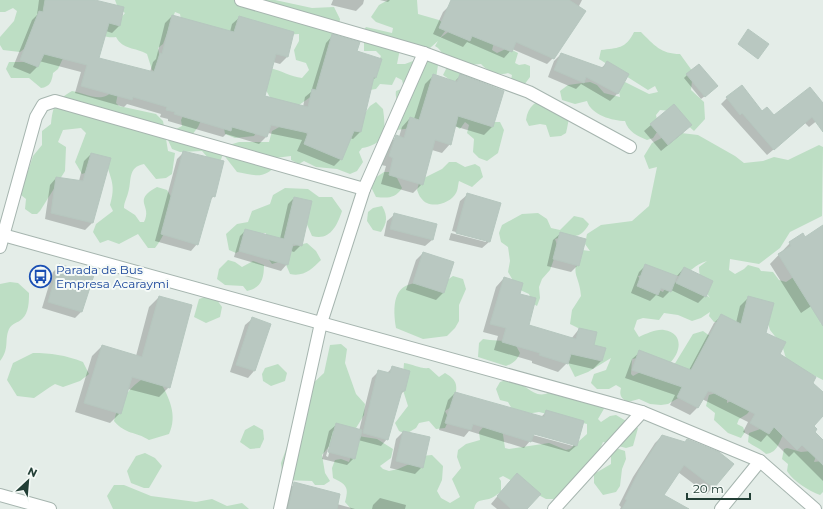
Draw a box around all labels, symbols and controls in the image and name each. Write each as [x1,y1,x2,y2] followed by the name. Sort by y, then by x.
[56,262,169,291] place label: Parada de Bus Empresa Acaraymi
[28,264,54,290] bus stop icon: Parada de Bus Empresa Acaraymi
[8,461,48,501] north arrow
[25,464,39,480] text: N
[687,475,750,501] scale bar
[693,481,724,496] text: 20 m

